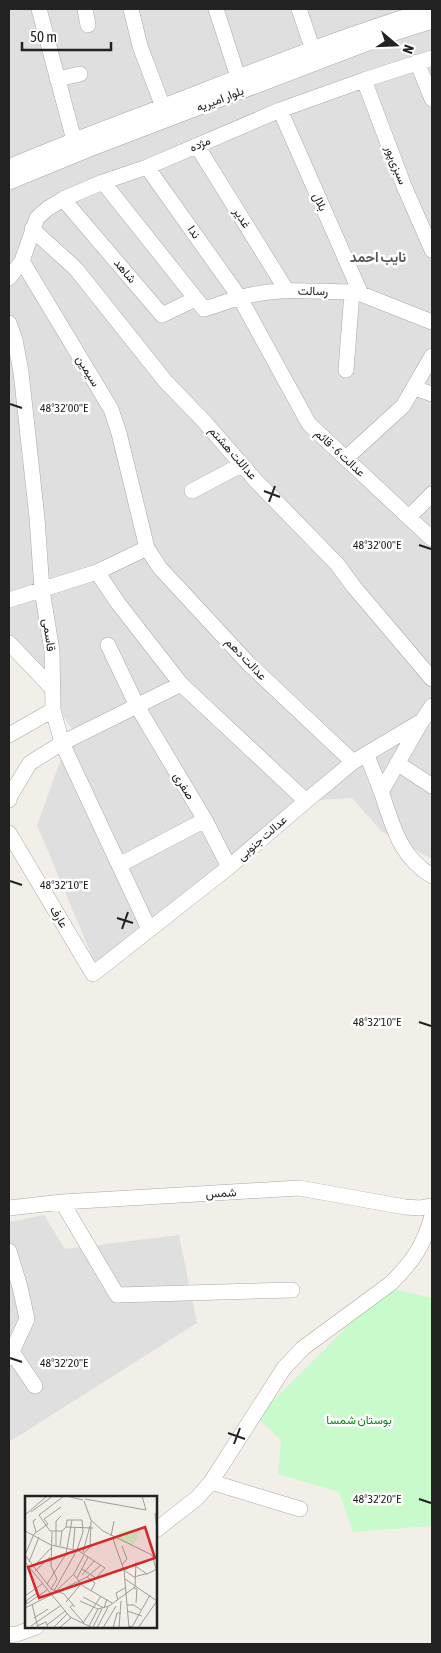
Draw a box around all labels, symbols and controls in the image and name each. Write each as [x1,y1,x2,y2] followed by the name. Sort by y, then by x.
[22,20,111,52] scale bar
[371,20,421,70] north arrow
[30,28,57,45] text: 50 m
[399,43,417,56] text: N
[194,84,246,115] street label: بلوار امیریه
[187,133,213,156] street label: مژده
[381,143,410,187] street label: سبزی‌پور
[309,191,330,214] street label: بلال
[229,204,254,231] street label: غدیر
[185,223,203,241] street label: ندا
[350,249,406,266] district label: نایب احمد
[111,256,139,286] street label: شاهد
[298,284,328,299] street label: رسالت
[72,353,103,390] street label: سیمین
[40,401,88,415] text: 48°32'00"E
[205,424,260,483] street label: عداللت هشتم
[311,426,368,481] street label: عدالت 6 - قائم
[353,538,401,552] text: 48°32'00"E
[39,618,58,652] street label: قاسمی
[222,635,270,684] street label: عدالت دهم
[170,770,197,803] street label: صفری
[234,813,290,864] street label: عدالت جنوبی
[40,878,88,892] text: 48°32'10"E
[46,903,71,931] street label: عارف
[353,1015,401,1029] text: 48°32'10"E
[205,1185,237,1202] street label: شمس
[40,1356,88,1370] text: 48°32'20"E
[326,1413,392,1428] park label: بوستان شمسا
[353,1492,401,1506] text: 48°32'20"E
[25,1496,158,1628] inset map

